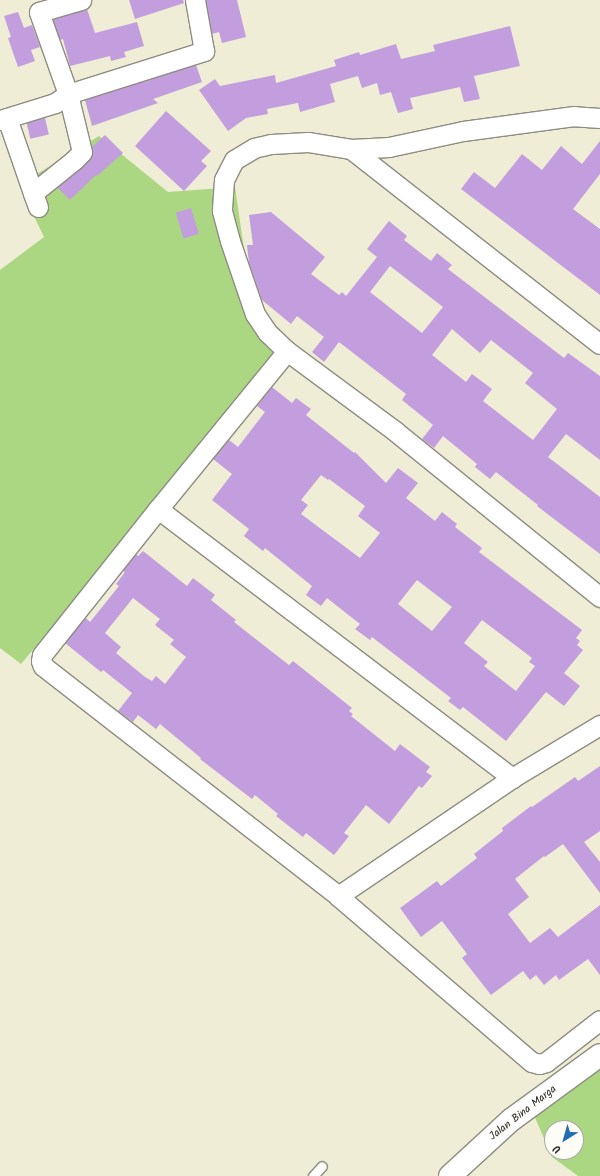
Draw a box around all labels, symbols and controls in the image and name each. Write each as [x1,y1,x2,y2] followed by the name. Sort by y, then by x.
[487,1083,559,1143] street label: Jalan Bina Marga
[544,1120,584,1160] north arrow
[549,1140,565,1158] text: U

